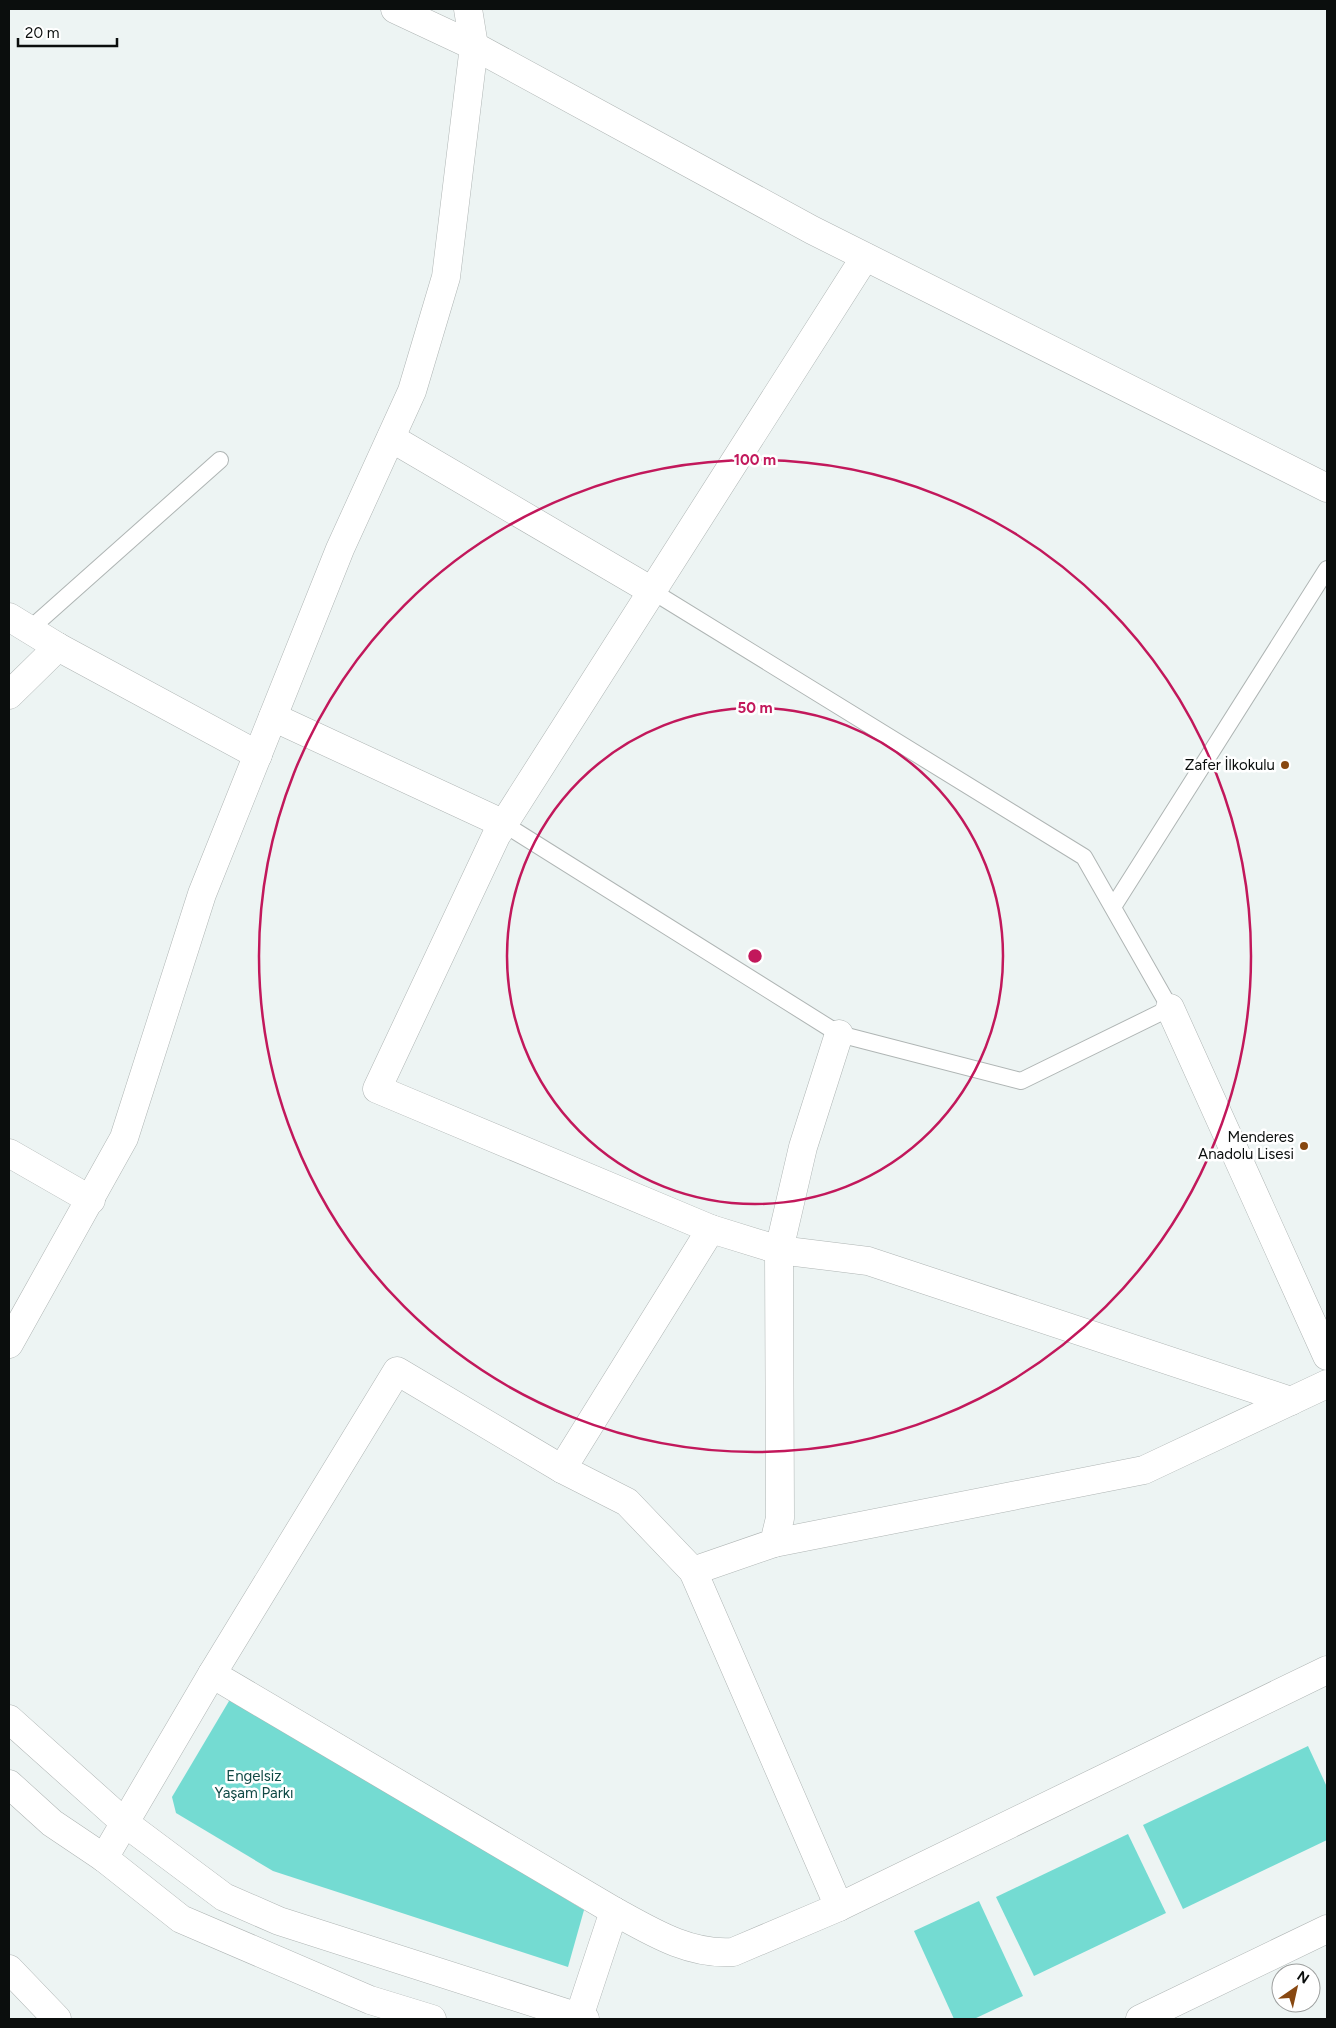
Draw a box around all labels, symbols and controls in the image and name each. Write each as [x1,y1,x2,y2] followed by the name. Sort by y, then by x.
[18,15,116,47] scale bar
[25,24,59,42] text: 20 m
[734,451,776,469] text: 100 m
[737,699,773,717] text: 50 m
[1185,756,1275,774] place label: Zafer İlkokulu
[1279,759,1291,771] marker: Zafer İlkokulu
[746,947,764,965] centre of rings
[1198,1128,1294,1163] place label: Menderes Anadolu Lisesi
[1298,1140,1310,1152] marker: Menderes Anadolu Lisesi
[215,1767,294,1802] park label: Engelsiz Yaşam Parkı
[1271,1963,1321,2013] north arrow
[1294,1968,1312,1988] text: N

